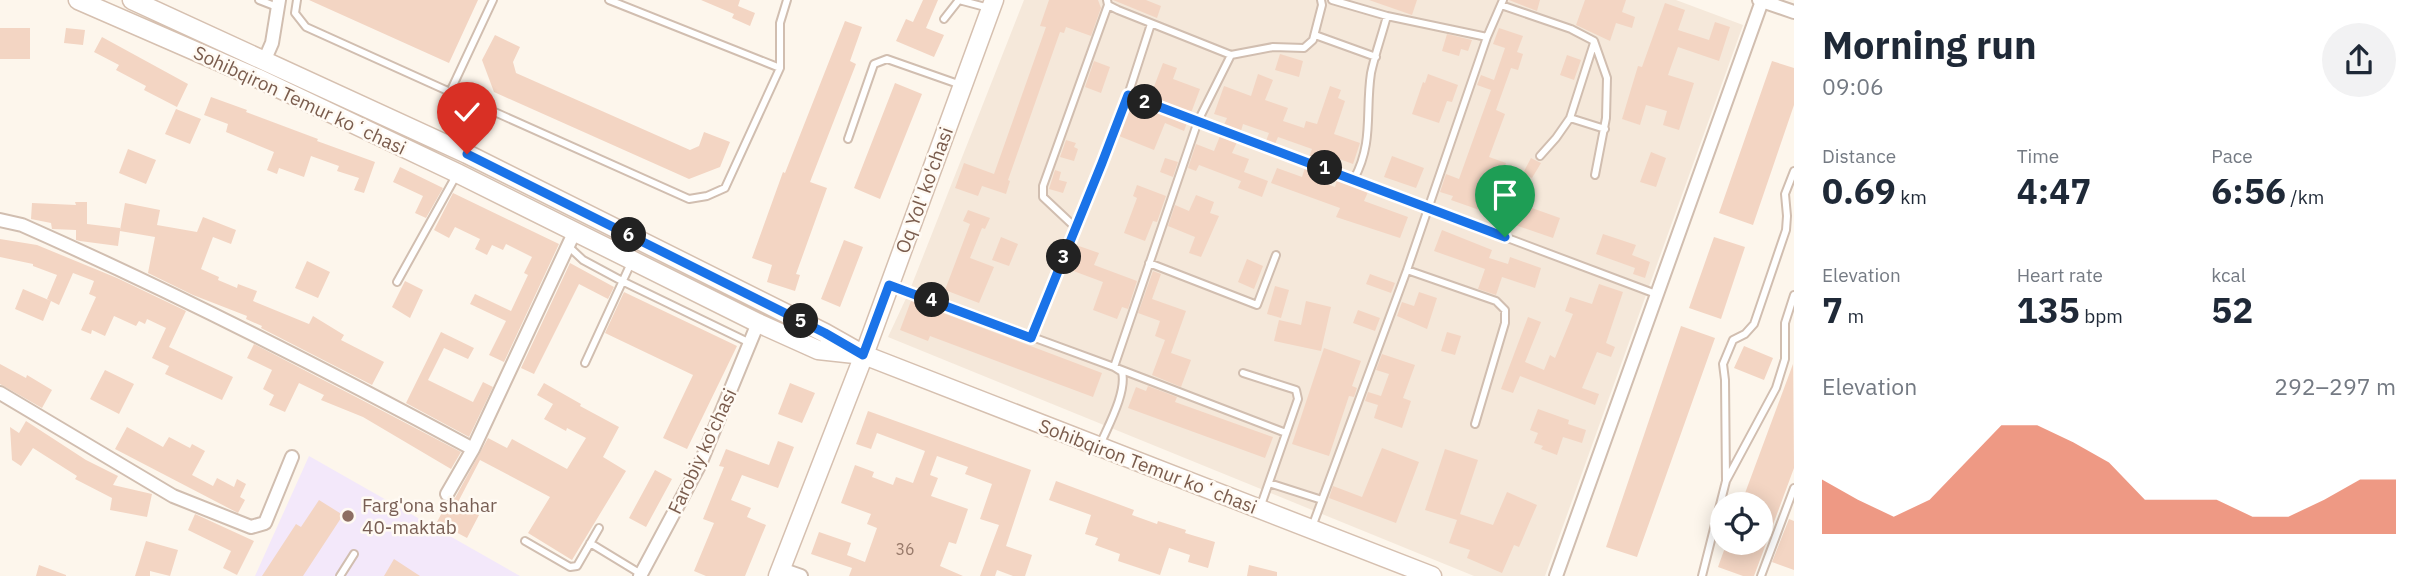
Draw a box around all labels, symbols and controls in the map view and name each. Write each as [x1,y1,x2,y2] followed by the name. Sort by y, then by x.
[1822,20,2037,69] text: Morning run
[2322,23,2396,97] button: share
[190,40,410,160] street label: Sohibqiron Temur koʻchasi
[1822,71,1884,101] text: 09:06
[437,82,497,154] pin
[1128,84,1162,119] pin: 2
[1139,89,1150,113] text: 2
[448,93,486,131] icon: check
[890,123,958,257] street label: Oq Yol' ko'chasi
[1822,144,1896,168] text: Distance
[2017,144,2059,168] text: Time
[2211,144,2253,168] text: Pace
[1308,150,1342,186] pin: 1
[1319,155,1330,179] text: 1
[1475,165,1535,237] pin
[1822,168,1896,214] text: 0.69
[2017,168,2091,214] text: 4:47
[2211,168,2286,214] text: 6:56
[1486,176,1524,214] icon: arrive
[1896,185,1927,209] text: km
[2286,185,2324,209] text: /km
[612,218,646,252] pin: 6
[623,222,634,246] text: 6
[1046,240,1082,274] pin: 3
[1058,244,1069,268] text: 3
[1822,263,1901,287] text: Elevation
[2017,263,2103,287] text: Heart rate
[2211,263,2246,287] text: kcal
[914,282,950,318] pin: 4
[926,287,937,311] text: 4
[1822,287,1843,333] text: 7
[2017,287,2080,333] text: 135
[2211,287,2253,333] text: 52
[784,304,818,338] pin: 5
[1843,304,1864,328] text: m
[2080,304,2123,328] text: bpm
[795,308,806,332] text: 5
[1822,371,1917,401] text: Elevation
[2274,371,2396,401] text: 292–297 m
[662,384,742,518] street label: Farobiy ko'chasi
[1035,413,1261,519] street label: Sohibqiron Temur koʻchasi
[1710,492,1773,555] map controls
[1710,492,1773,555] button: locate
[362,493,497,539] place label: Farg'ona shahar 40-maktab
[340,508,356,524] marker: Farg'ona shahar 40-maktab
[895,539,915,559] house number: 36

